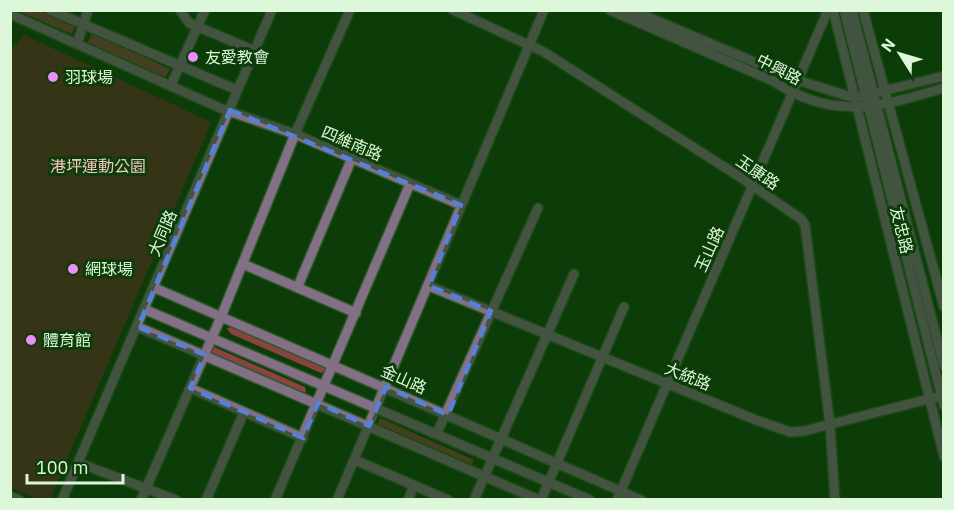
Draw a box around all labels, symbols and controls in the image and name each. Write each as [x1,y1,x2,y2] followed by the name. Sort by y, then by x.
[870,24,930,84] north arrow
[877,34,899,56] text: N
[205,47,269,67] place label: 友愛教會
[753,49,805,89] street label: 中興路
[186,50,200,64] marker: 友愛教會
[65,67,113,87] place label: 羽球場
[46,70,60,84] marker: 羽球場
[319,121,385,165] street label: 四維南路
[733,150,783,194] street label: 玉康路
[50,156,146,176] park label: 港坪運動公園
[886,204,918,256] street label: 友忠路
[143,207,181,259] street label: 大同路
[690,223,728,275] street label: 玉山路
[85,259,133,279] place label: 網球場
[66,262,80,276] marker: 網球場
[43,330,91,350] place label: 體育館
[24,333,38,347] marker: 體育館
[662,358,714,394] street label: 大統路
[378,360,430,398] street label: 金山路
[27,447,123,485] scale bar
[36,456,88,479] text: 100 m

